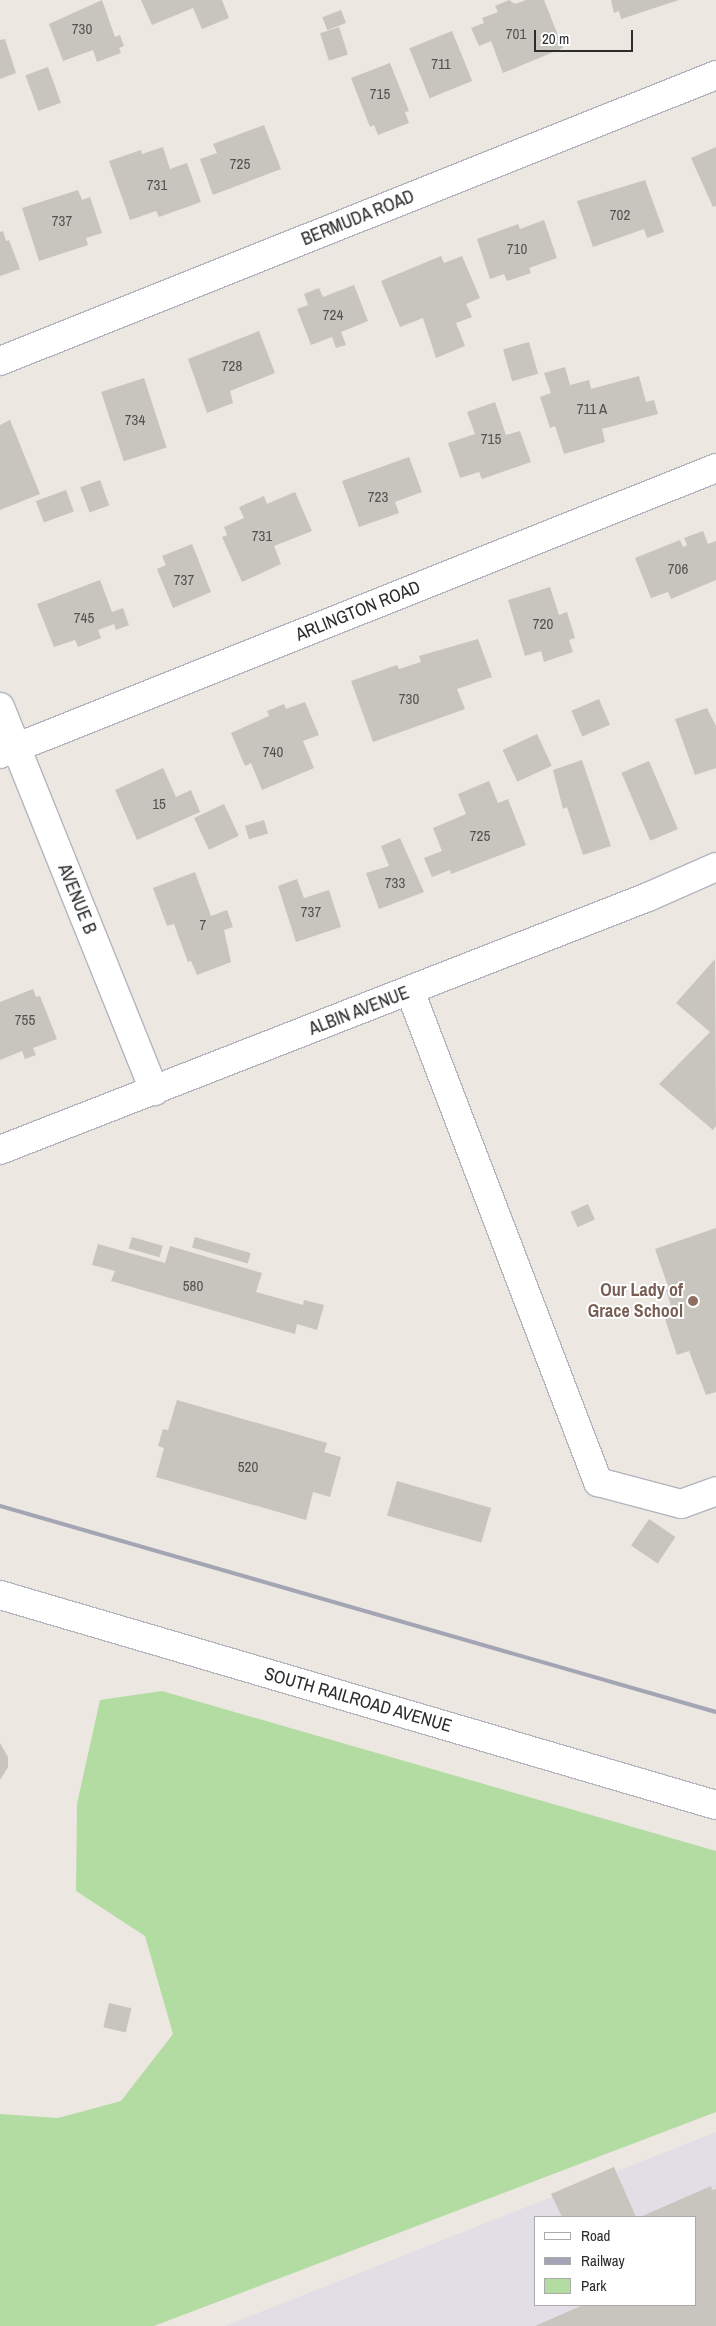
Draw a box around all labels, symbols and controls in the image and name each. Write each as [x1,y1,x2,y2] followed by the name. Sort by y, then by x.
[72,20,92,38] house number: 730
[536,20,635,52] scale bar
[506,25,526,43] house number: 701
[542,28,569,49] text: 20 m
[431,55,451,73] house number: 711
[370,85,390,103] house number: 715
[230,155,250,173] house number: 725
[147,176,167,194] house number: 731
[298,185,418,251] street label: BERMUDA ROAD
[610,206,630,224] house number: 702
[52,212,72,230] house number: 737
[507,240,527,258] house number: 710
[323,306,343,324] house number: 724
[222,357,242,375] house number: 728
[576,400,608,418] house number: 711 A
[125,411,145,429] house number: 734
[481,430,501,448] house number: 715
[368,488,388,506] house number: 723
[252,527,272,545] house number: 731
[668,560,688,578] house number: 706
[174,571,194,589] house number: 737
[292,576,424,646] street label: ARLINGTON ROAD
[74,609,94,627] house number: 745
[533,615,553,633] house number: 720
[399,690,419,708] house number: 730
[263,743,283,761] house number: 740
[152,795,166,813] house number: 15
[470,827,490,845] house number: 725
[53,861,101,937] street label: AVENUE B
[385,874,405,892] house number: 733
[301,903,321,921] house number: 737
[200,916,206,934] house number: 7
[305,982,413,1040] street label: ALBIN AVENUE
[15,1011,35,1029] house number: 755
[183,1277,203,1295] house number: 580
[588,1280,683,1322] place label: Our Lady of Grace School
[687,1295,699,1307] marker: Our Lady of Grace School
[238,1458,258,1476] house number: 520
[261,1663,455,1737] street label: SOUTH RAILROAD AVENUE
[534,2216,696,2306] legend
[581,2225,610,2246] text: Road
[581,2250,625,2271] text: Railway
[581,2275,606,2296] text: Park

